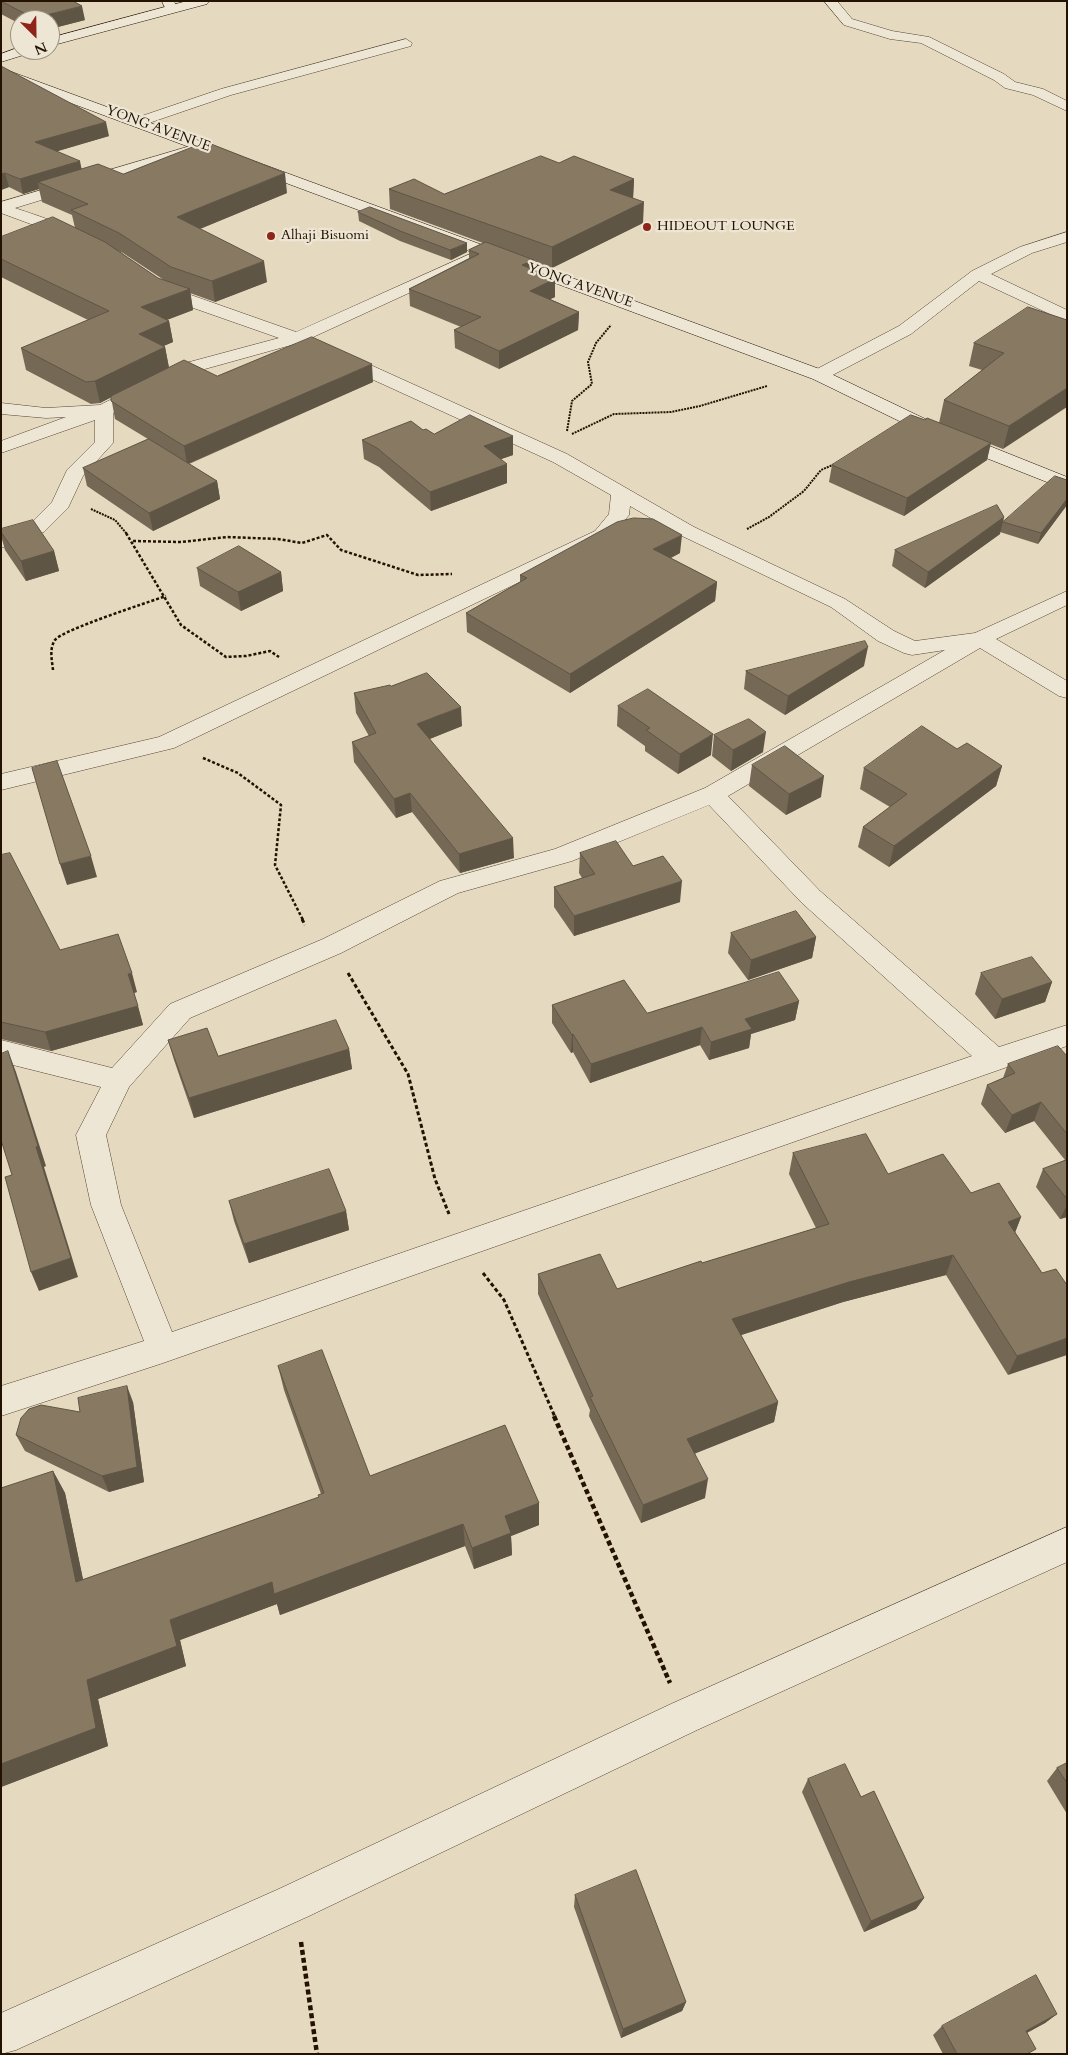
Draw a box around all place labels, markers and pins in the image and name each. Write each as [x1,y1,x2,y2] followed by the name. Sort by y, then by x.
[657,219,795,235] place label: HIDEOUT LOUNGE
[641,221,653,233] marker: HIDEOUT LOUNGE
[281,228,369,244] place label: Alhaji Bisuomi
[265,230,277,242] marker: Alhaji Bisuomi

